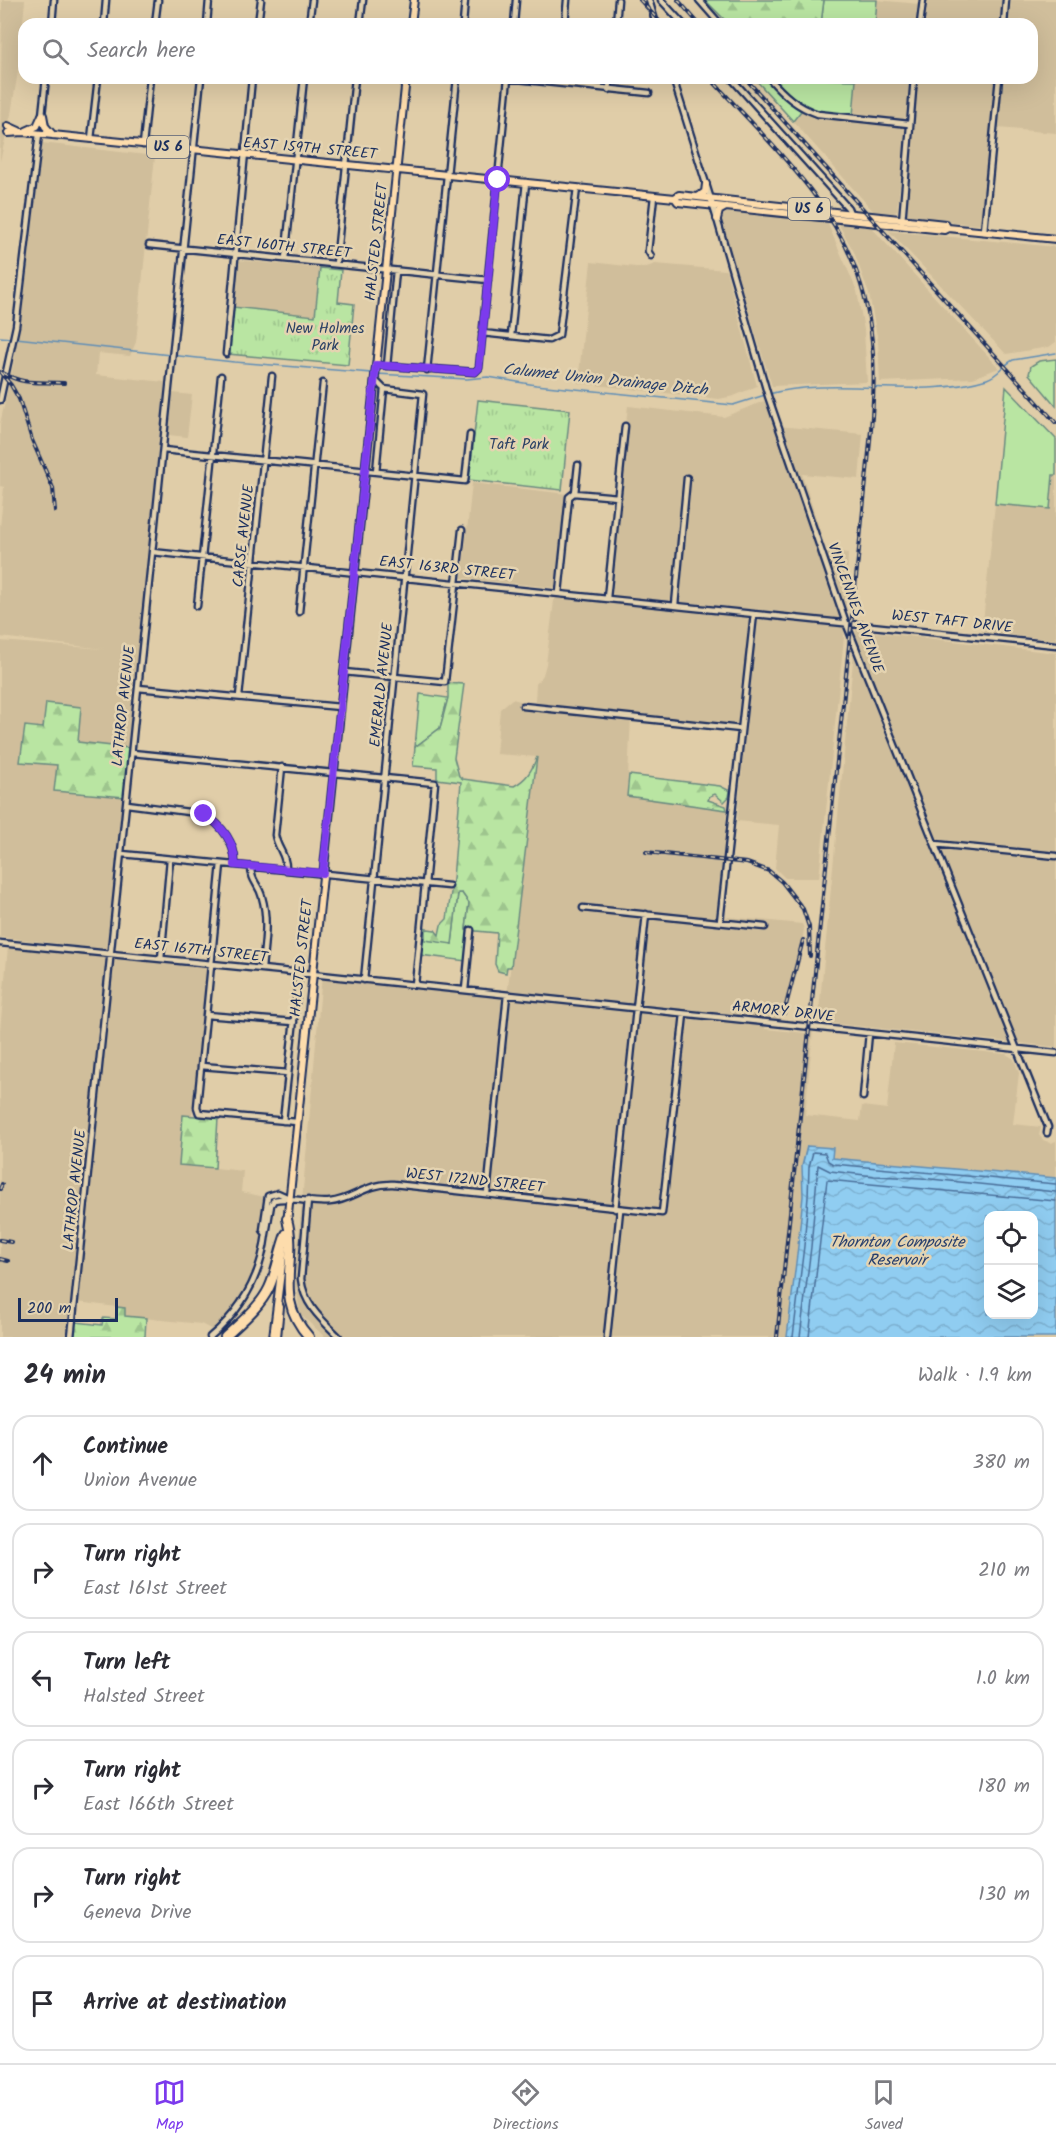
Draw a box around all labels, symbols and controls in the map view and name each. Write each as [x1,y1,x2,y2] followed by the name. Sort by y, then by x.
[18,18,1038,84] search box
[87,34,195,69] text: Search here
[39,35,72,68] icon: search
[242,131,380,167] street label: EAST 159TH STREET
[147,136,189,158] road number: US 6
[484,166,510,192] route start
[359,180,395,302] street label: HALSTED STREET
[788,198,830,220] road number: US 6
[216,228,354,266] street label: EAST 160TH STREET
[286,317,365,358] park label: New Holmes Park
[501,357,710,403] water label: Calumet Union Drainage Ditch
[489,433,550,457] park label: Taft Park
[227,482,261,589] street label: CARSE AVENUE
[820,539,890,678] street label: VINCENNES AVENUE
[378,550,518,588] street label: EAST 163RD STREET
[890,604,1015,640] street label: WEST TAFT DRIVE
[364,620,401,748] street label: EMERALD AVENUE
[106,643,142,768] street label: LATHROP AVENUE
[190,800,216,826] route end
[284,896,320,1018] street label: HALSTED STREET
[133,932,271,970] street label: EAST 167TH STREET
[731,995,836,1029] street label: ARMORY DRIVE
[57,1127,93,1252] street label: LATHROP AVENUE
[405,1162,547,1200] street label: WEST 172ND STREET
[984,1211,1038,1319] map controls
[984,1211,1038,1265] button: locate
[829,1230,966,1273] water label: Thornton Composite Reservoir
[984,1265,1038,1319] button: layers
[18,1295,118,1322] scale bar
[27,1296,71,1321] text: 200 m
[24,1355,106,1397] text: 24 min
[918,1360,1032,1392] text: Walk · 1.9 km
[83,1430,168,1465] text: Continue
[26,1447,59,1480] icon: ahead
[973,1447,1030,1479] text: 380 m
[83,1465,197,1497] text: Union Avenue
[83,1538,181,1573] text: Turn right
[26,1555,59,1588] icon: right
[978,1555,1030,1587] text: 210 m
[83,1573,227,1605] text: East 161st Street
[83,1646,170,1681] text: Turn left
[26,1663,59,1696] icon: left
[976,1663,1030,1695] text: 1.0 km
[83,1681,205,1713] text: Halsted Street
[83,1754,181,1789] text: Turn right
[26,1771,59,1804] icon: right
[978,1771,1030,1803] text: 180 m
[83,1789,234,1821] text: East 166th Street
[83,1862,181,1897] text: Turn right
[26,1879,59,1912] icon: right
[978,1879,1030,1911] text: 130 m
[83,1897,191,1929] text: Geneva Drive
[83,1986,286,2021] text: Arrive at destination
[26,1987,59,2020] icon: arrive
[153,2076,186,2137] tab: Map
[492,2076,559,2137] tab: Directions
[865,2076,903,2137] tab: Saved

